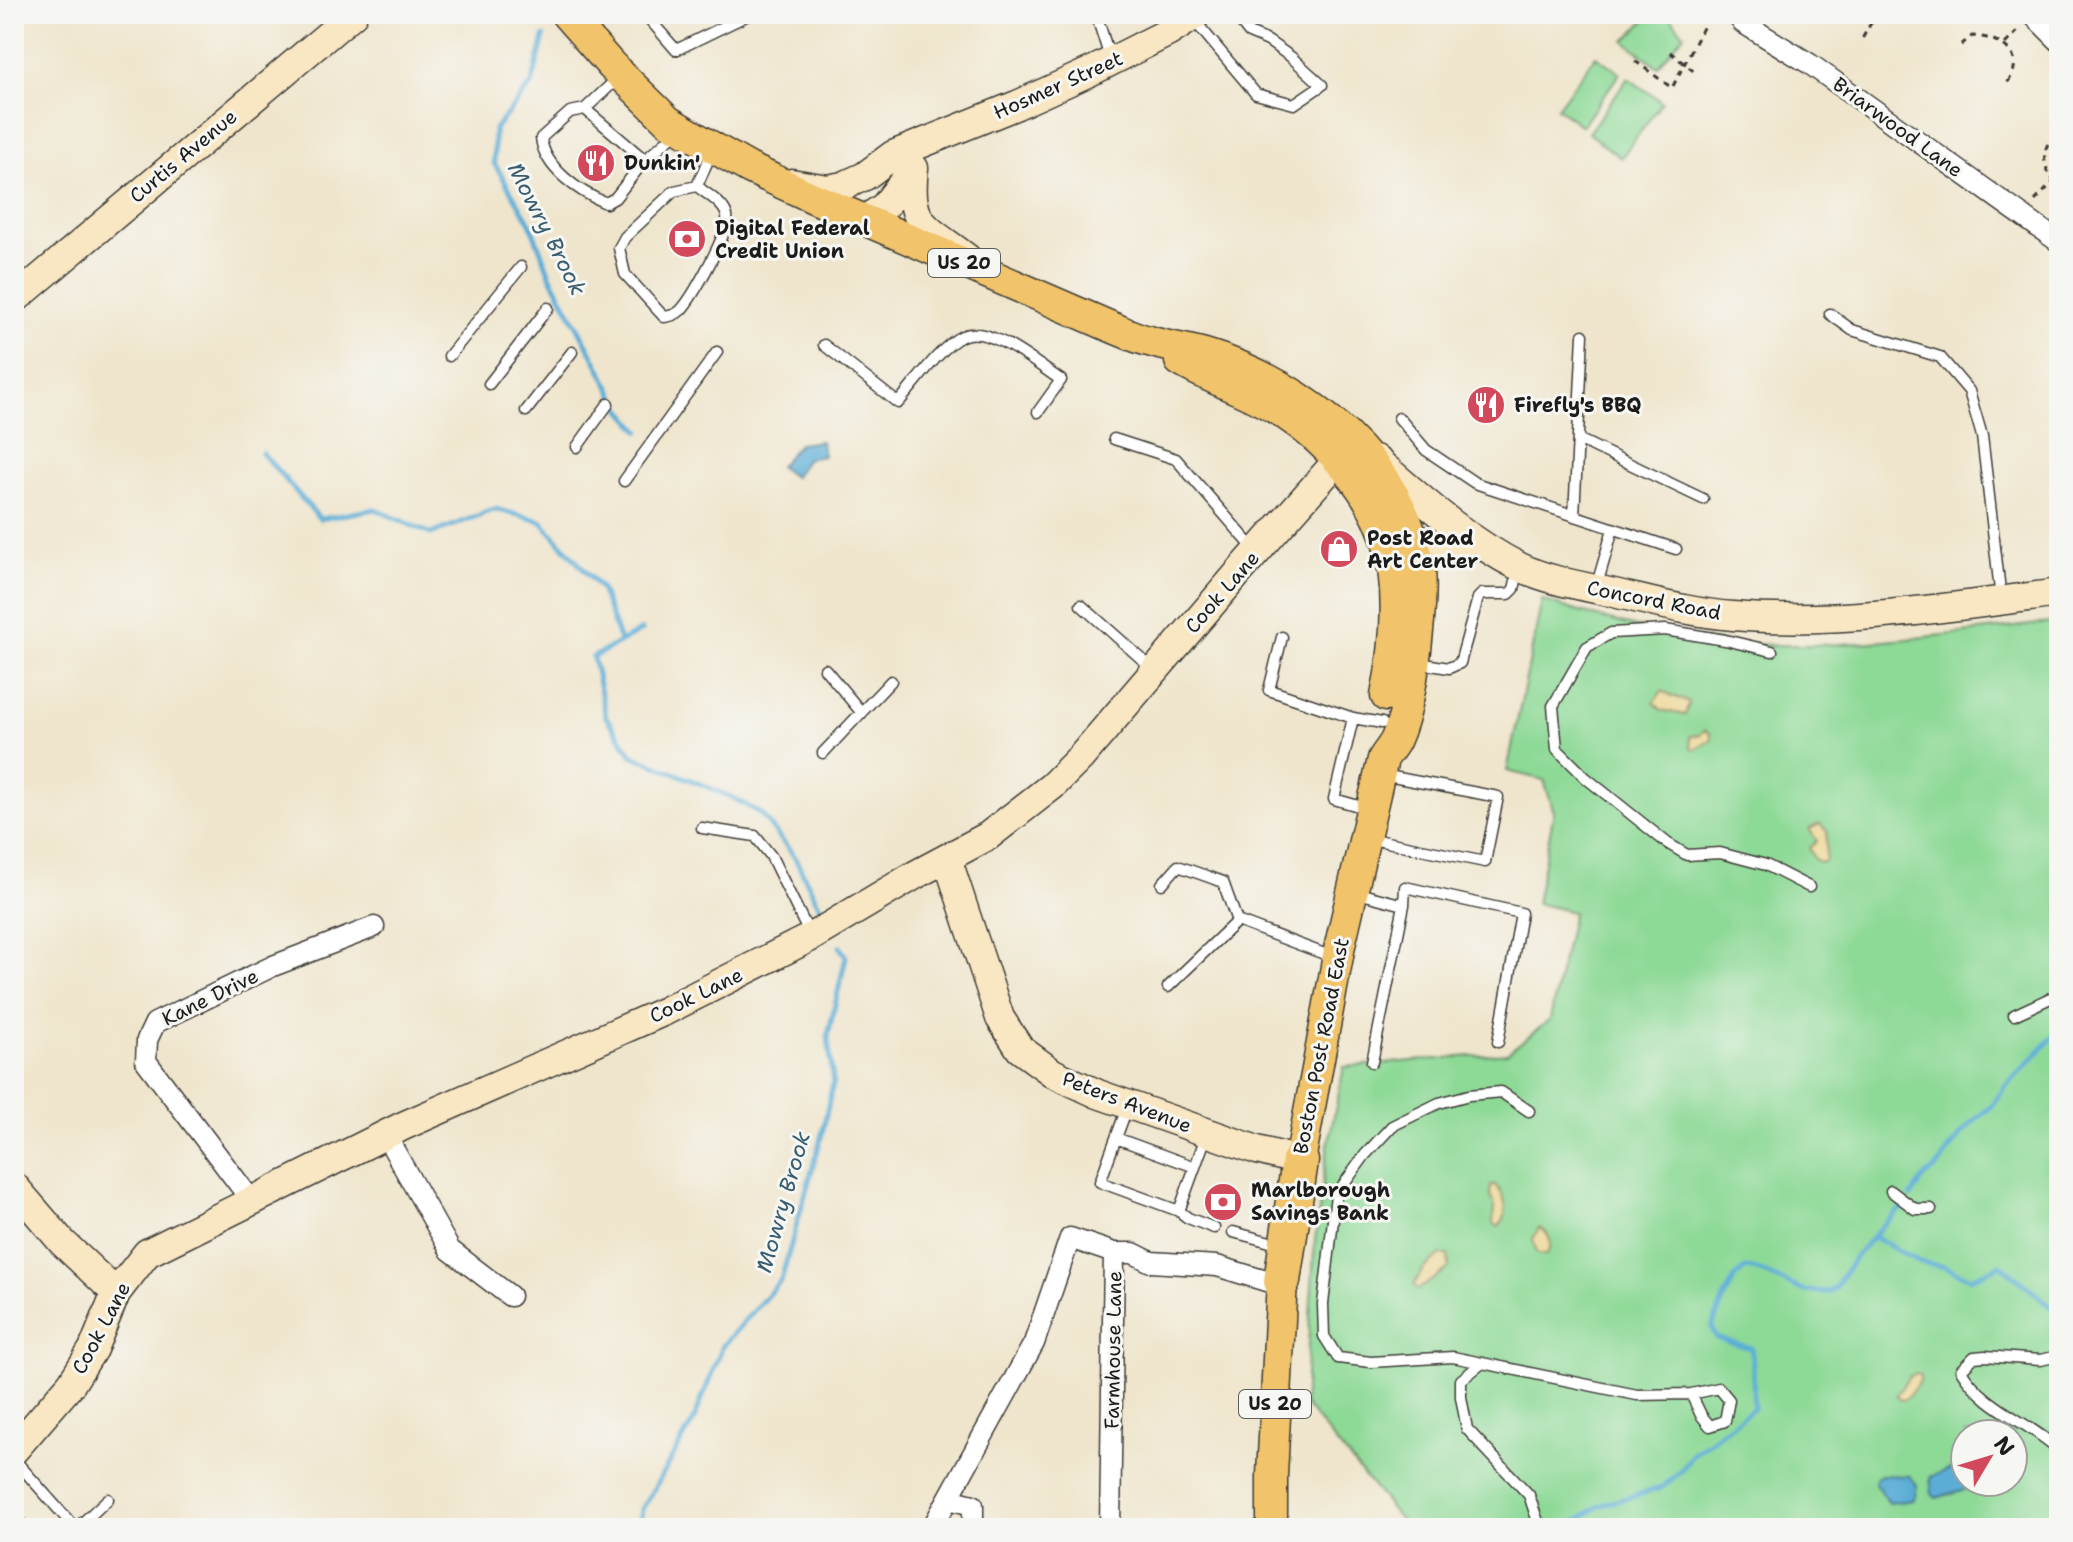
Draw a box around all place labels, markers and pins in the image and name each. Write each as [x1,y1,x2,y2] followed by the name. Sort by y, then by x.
[575,142,617,184] restaurant icon: Dunkin'
[624,150,700,176] place label: Dunkin'
[715,215,870,264] place label: Digital Federal Credit Union
[666,218,708,260] bank icon: Digital Federal Credit Union
[1465,384,1507,426] restaurant icon: Firefly's BBQ
[1514,392,1642,418] place label: Firefly's BBQ
[1367,525,1479,574] place label: Post Road Art Center
[1318,528,1360,570] shop icon: Post Road Art Center
[1251,1177,1390,1226] place label: Marlborough Savings Bank
[1202,1181,1244,1223] bank icon: Marlborough Savings Bank

